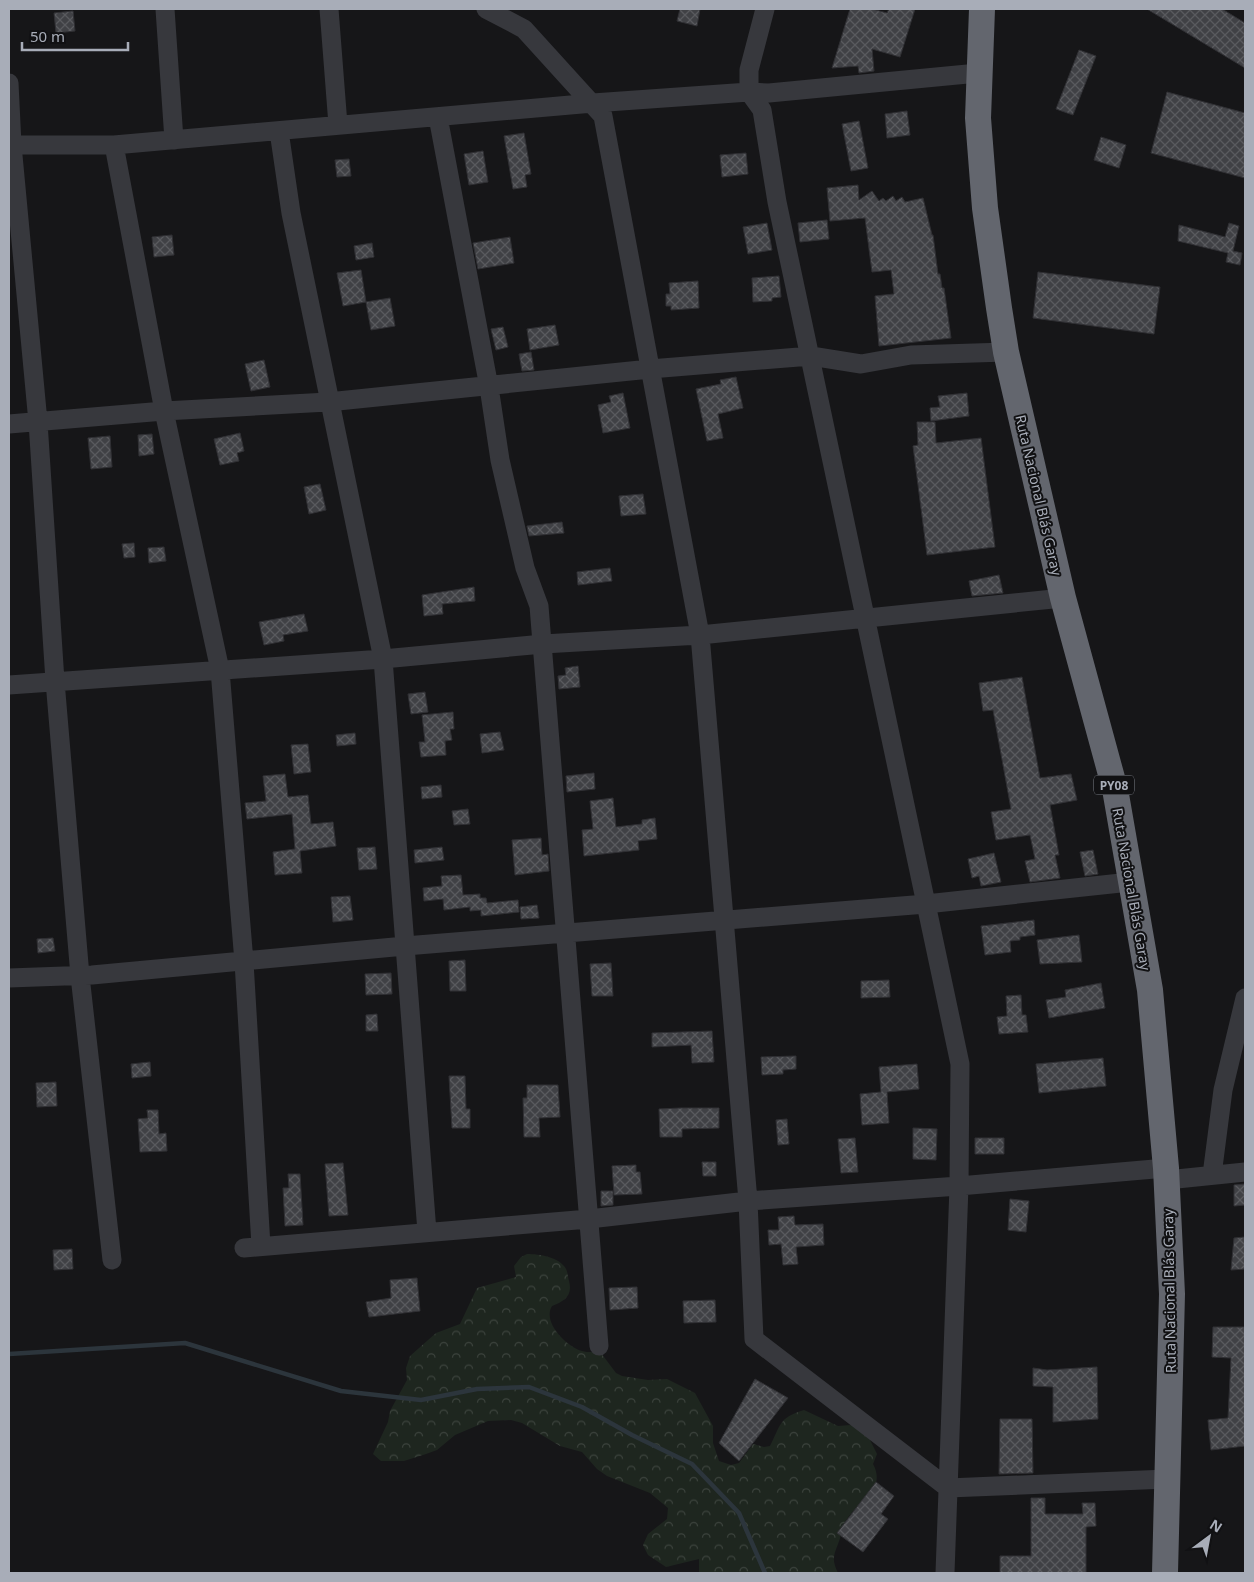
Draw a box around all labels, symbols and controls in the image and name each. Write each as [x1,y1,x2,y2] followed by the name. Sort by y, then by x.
[22,20,129,52] scale bar
[30,26,65,46] text: 50 m
[1011,413,1067,578] street label: Ruta Nacional Blás Garay
[1094,776,1134,794] road number: PY08
[1108,806,1156,972] street label: Ruta Nacional Blás Garay
[1158,1208,1180,1373] street label: Ruta Nacional Blás Garay
[1184,1512,1234,1562] north arrow
[1206,1514,1226,1537] text: N

